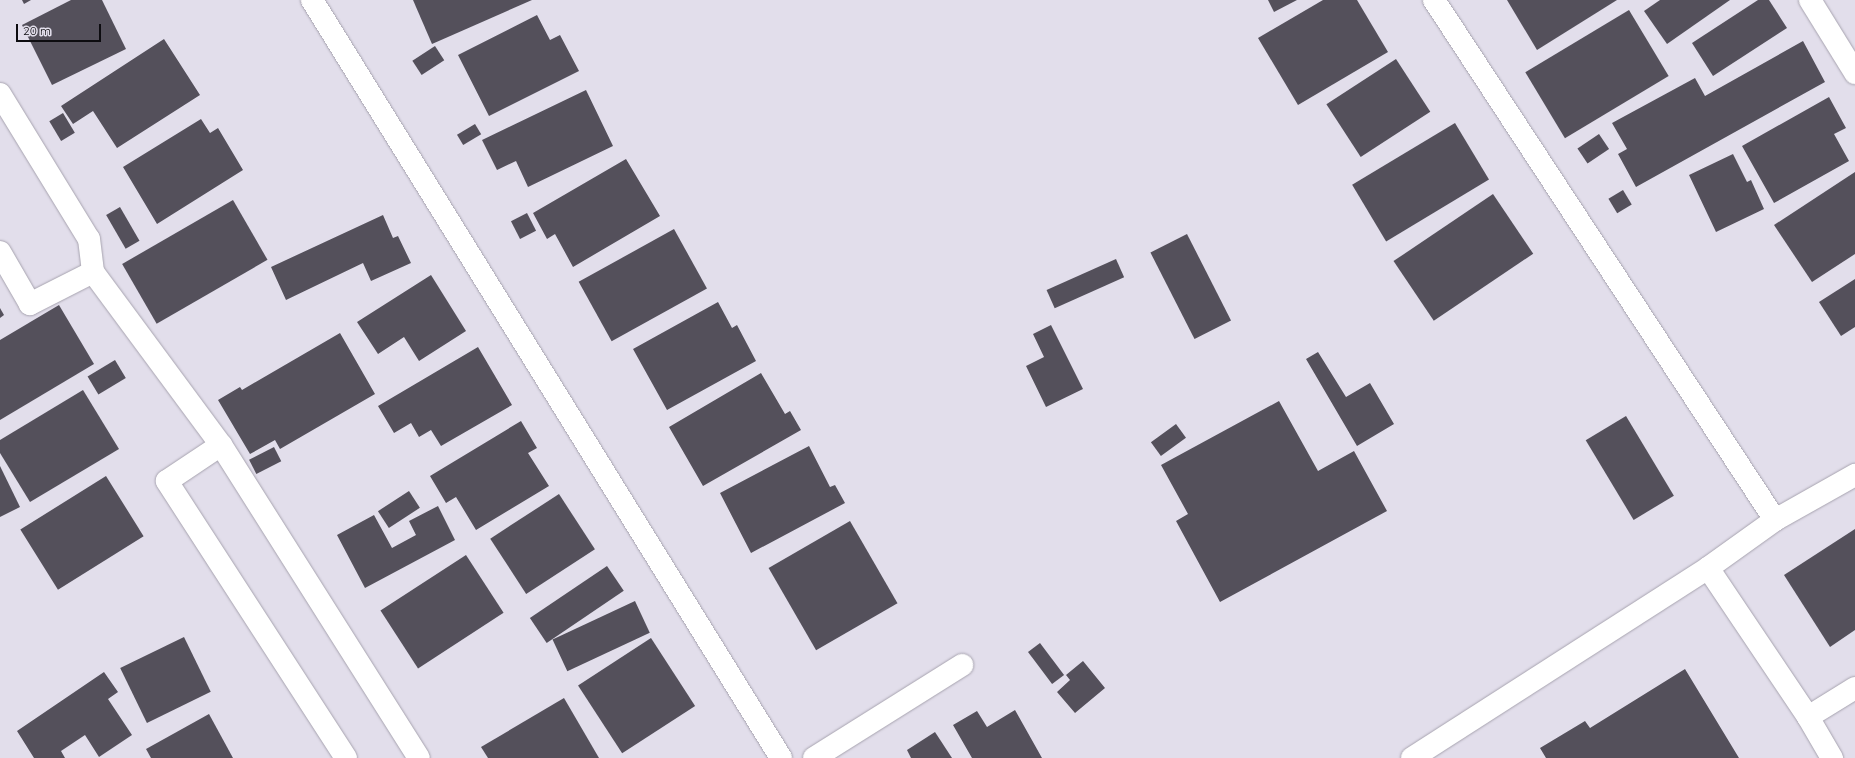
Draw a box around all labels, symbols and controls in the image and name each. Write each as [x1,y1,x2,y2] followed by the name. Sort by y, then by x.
[18,16,103,42] scale bar
[23,23,51,38] text: 20 m

